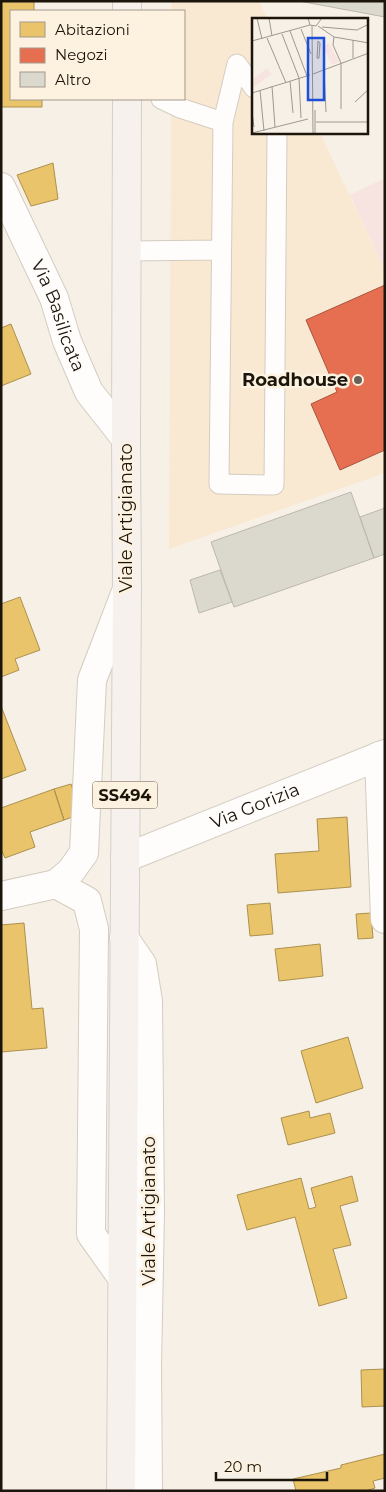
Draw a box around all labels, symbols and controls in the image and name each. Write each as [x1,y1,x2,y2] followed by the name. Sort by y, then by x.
[10,10,185,100] legend
[252,18,368,134] inset map
[55,20,130,39] text: Abitazioni
[55,45,108,64] text: Negozi
[55,70,91,89] text: Altro
[26,256,90,375] street label: Via Basilicata
[242,369,348,391] place label: Roadhouse
[352,374,364,386] marker: Roadhouse
[115,443,137,593] street label: Viale Artigianato
[207,778,303,834] street label: Via Gorizia
[92,782,158,808] road number: SS494
[138,1136,160,1286] street label: Viale Artigianato
[216,1450,327,1482] scale bar
[224,1457,262,1476] text: 20 m

